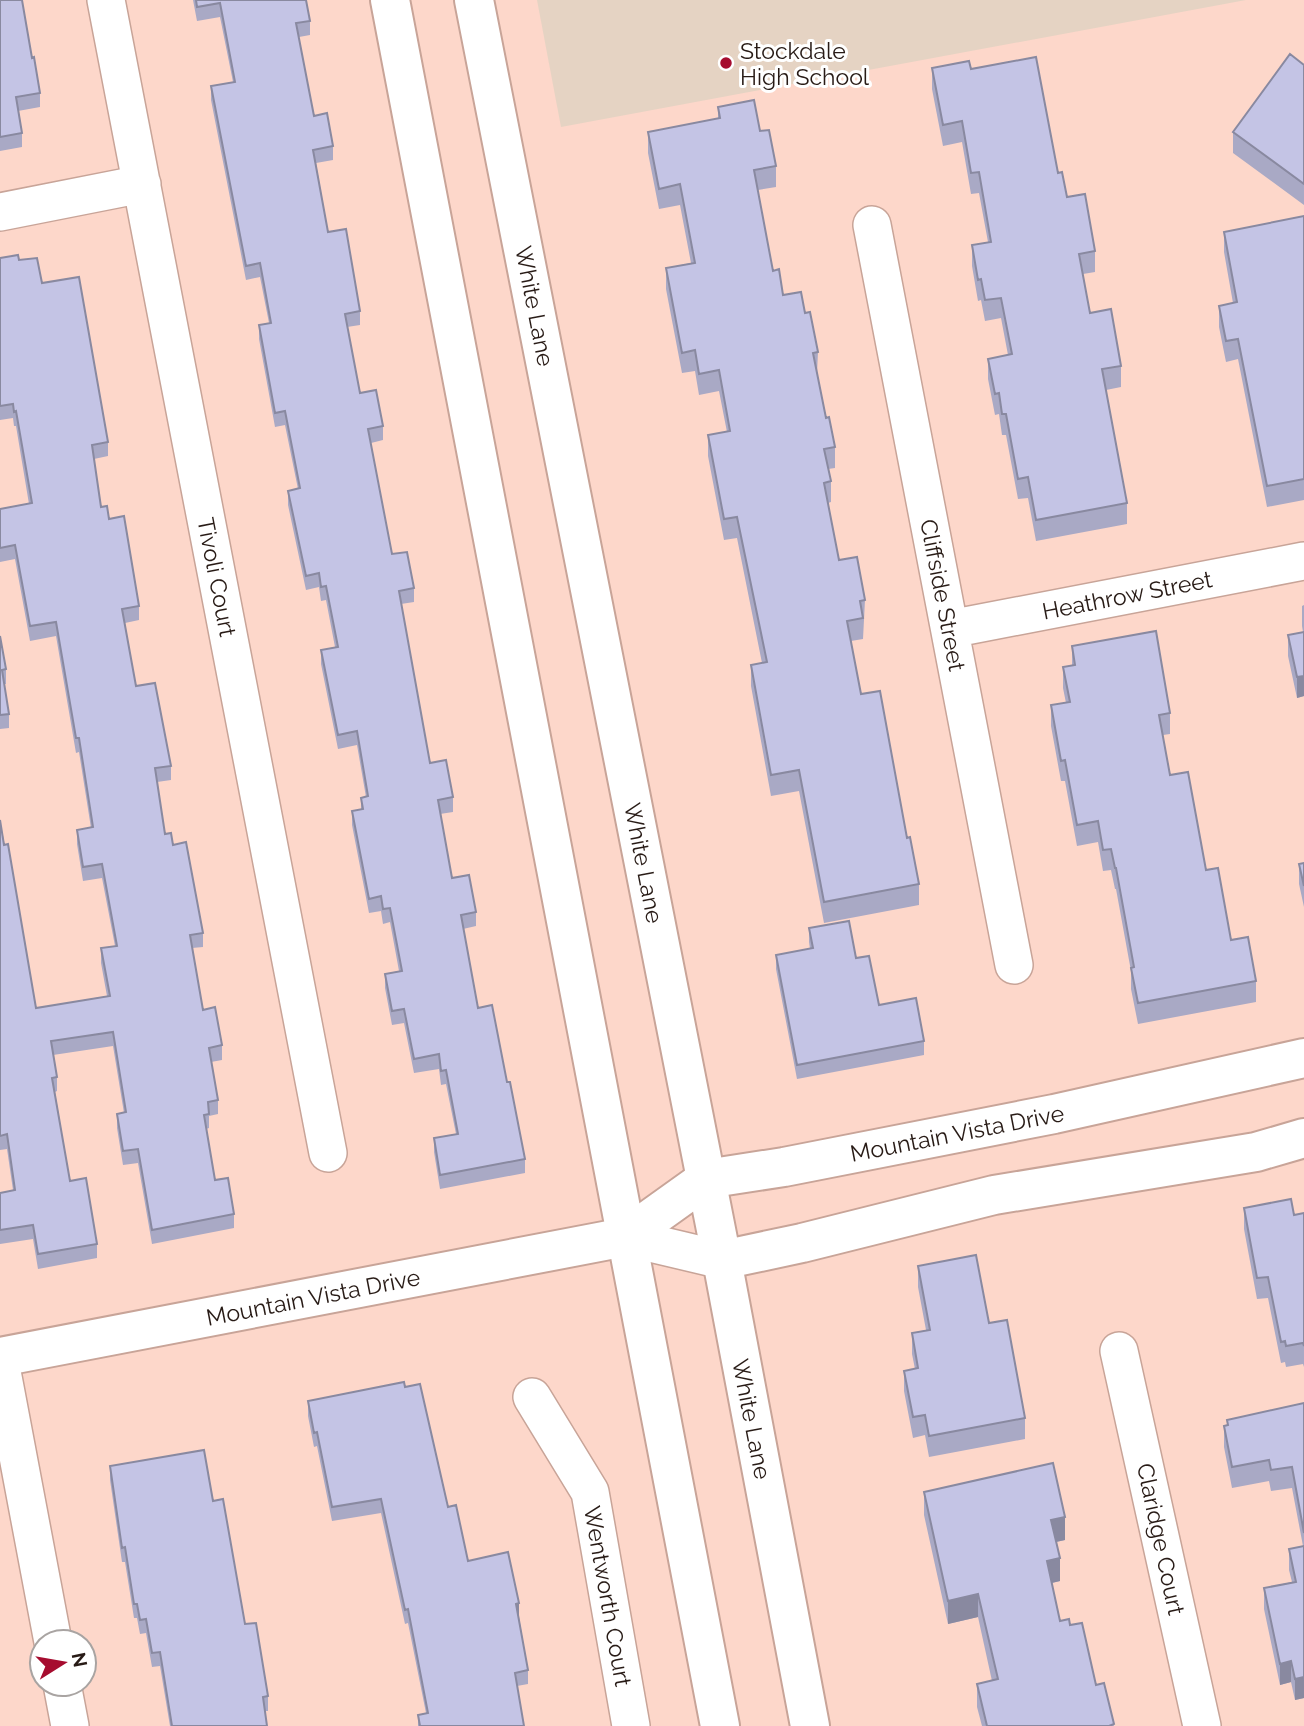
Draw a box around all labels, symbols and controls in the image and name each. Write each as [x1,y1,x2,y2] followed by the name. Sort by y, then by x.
[740,37,870,90] place label: Stockdale High School
[718,55,734,71] marker: Stockdale High School
[510,243,560,369] street label: White Lane
[192,515,242,639] street label: Tivoli Court
[915,517,971,673] street label: Cliffside Street
[1040,565,1215,625] street label: Heathrow Street
[619,800,669,926] street label: White Lane
[848,1099,1066,1167] street label: Mountain Vista Drive
[204,1263,422,1331] street label: Mountain Vista Drive
[727,1356,777,1482] street label: White Lane
[1132,1461,1190,1618] street label: Claridge Court
[579,1504,637,1689] street label: Wentworth Court
[28,1628,98,1698] north arrow
[68,1651,92,1669] text: N

